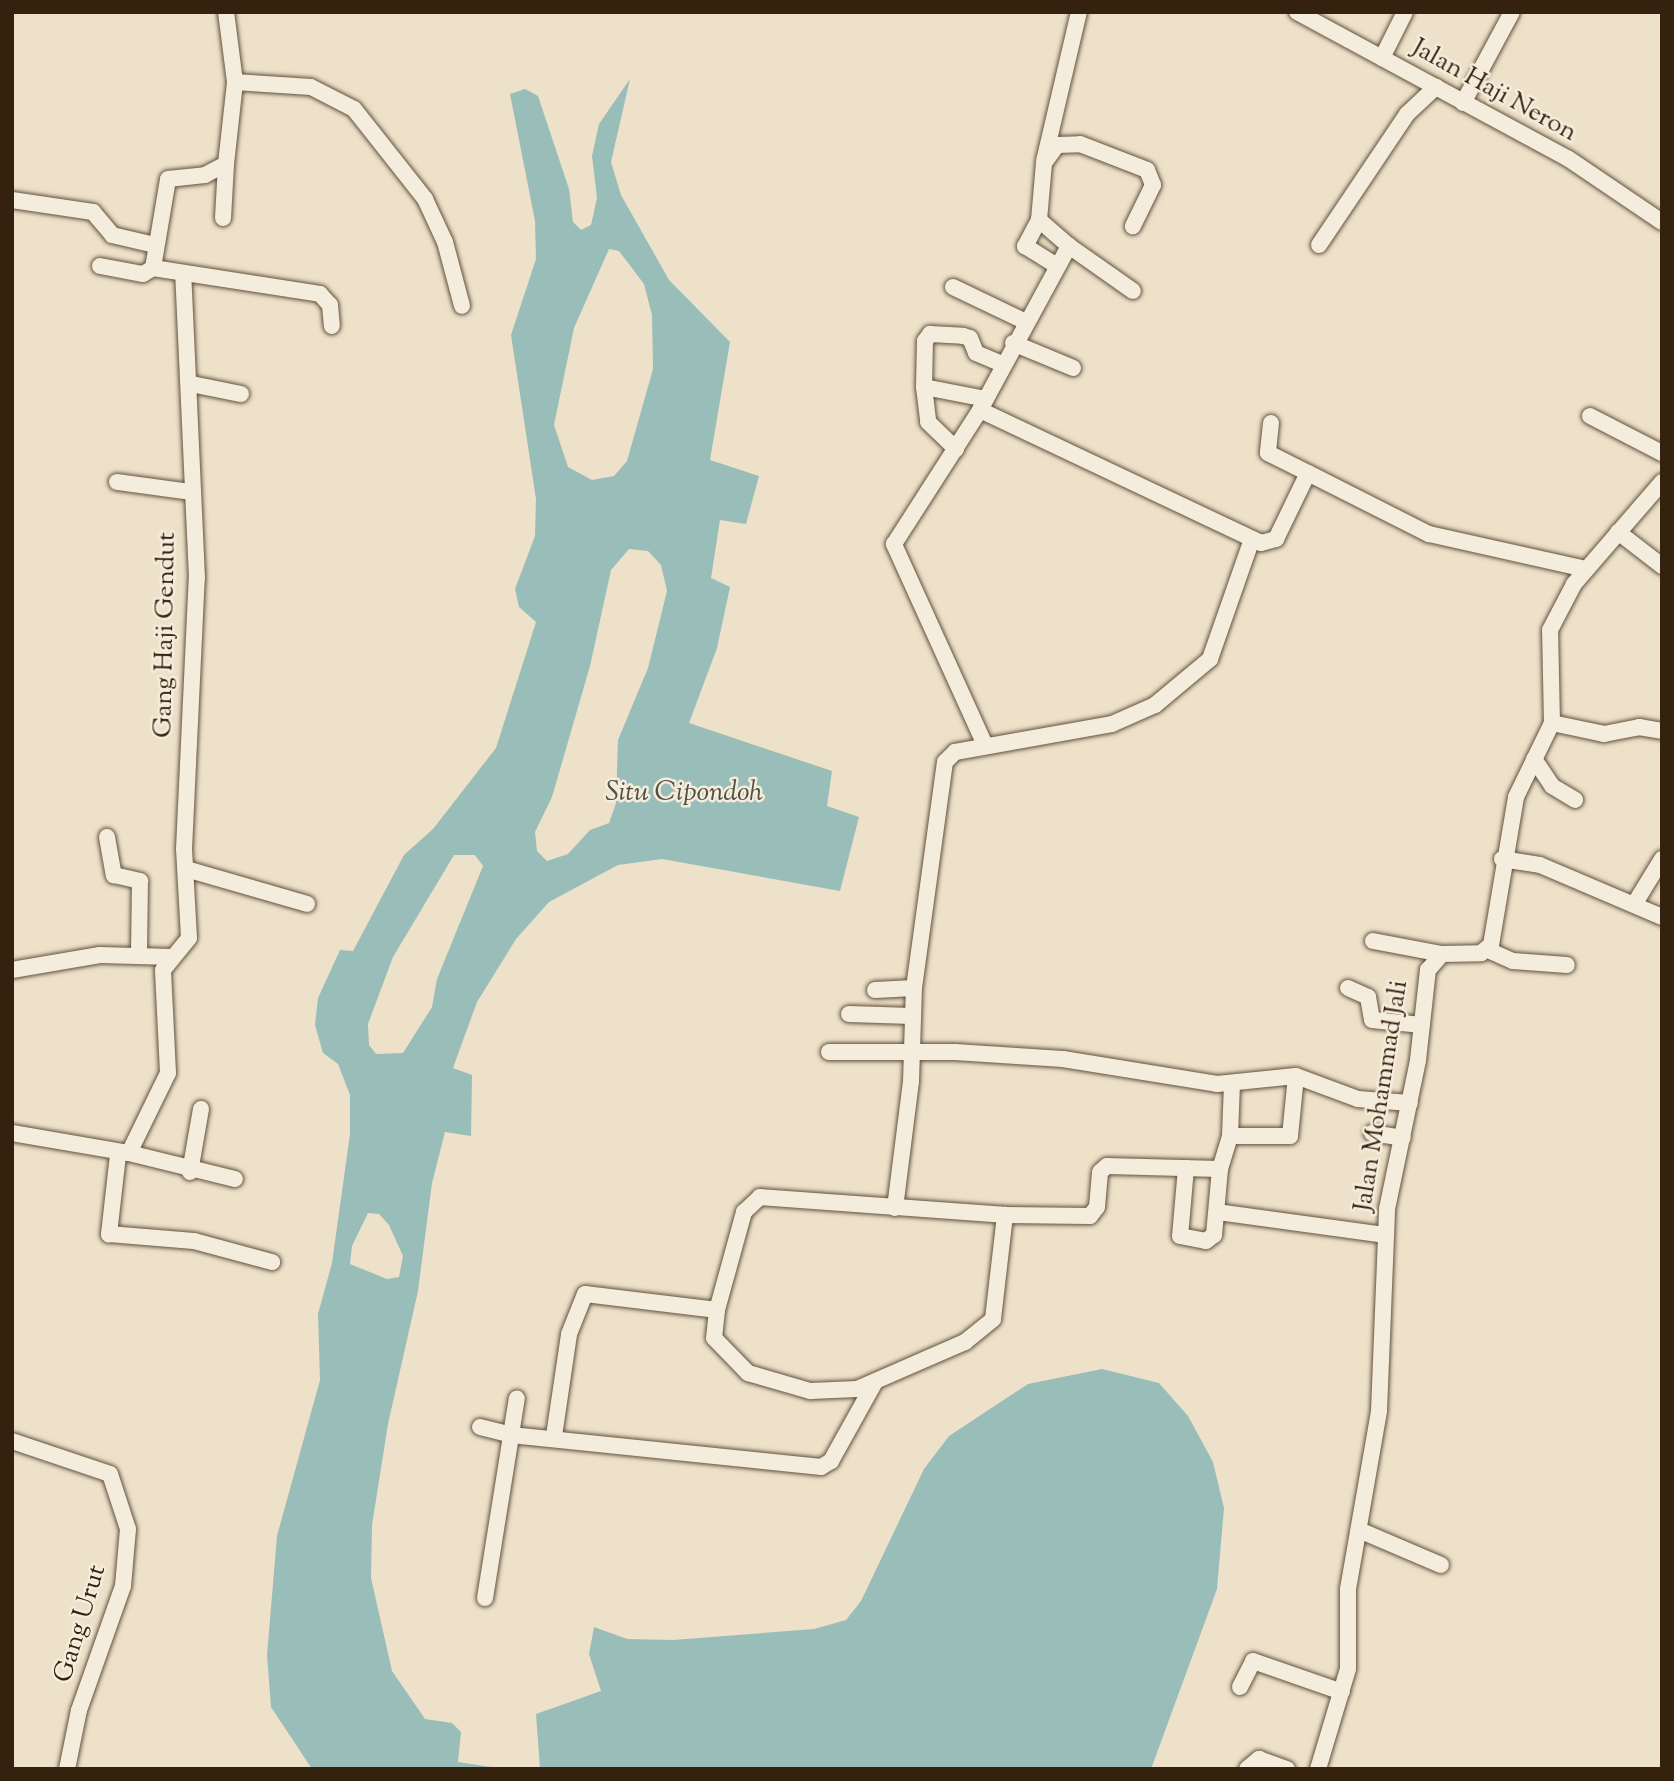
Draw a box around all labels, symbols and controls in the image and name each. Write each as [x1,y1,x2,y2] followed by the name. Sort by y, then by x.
[1406,33,1582,149] street label: Jalan Haji Neron
[149,532,183,738] street label: Gang Haji Gendut
[605,776,763,810] water label: Situ Cipondoh
[1348,978,1416,1214] street label: Jalan Mohammad Jali
[48,1561,114,1687] street label: Gang Urut

